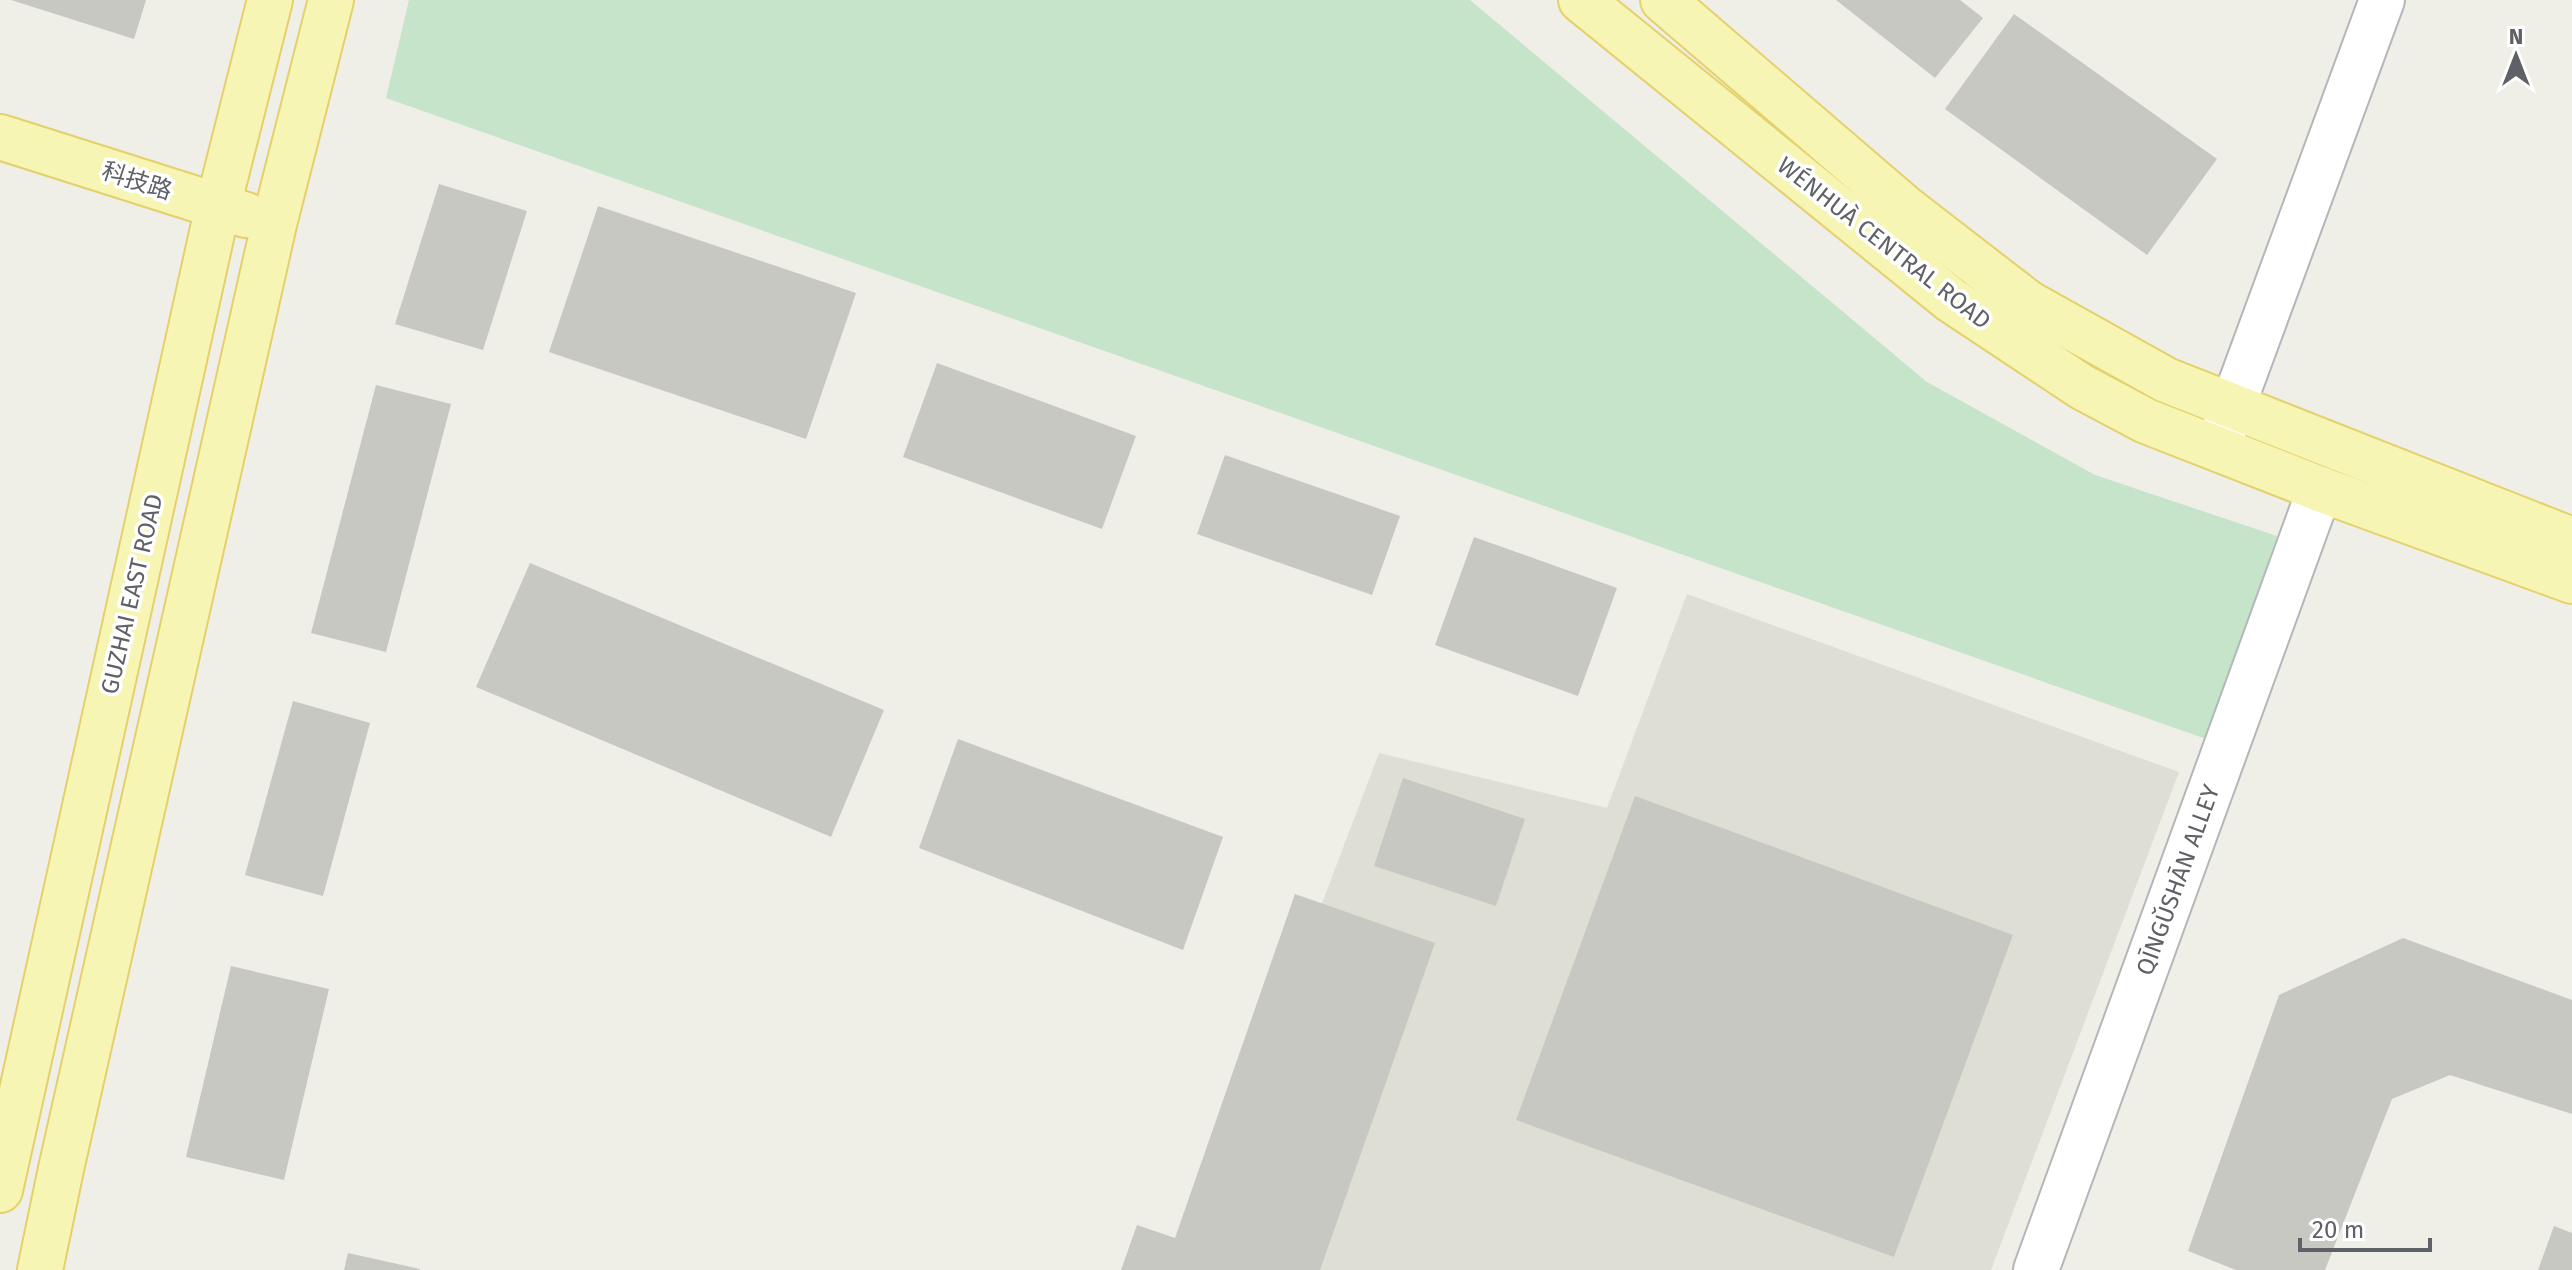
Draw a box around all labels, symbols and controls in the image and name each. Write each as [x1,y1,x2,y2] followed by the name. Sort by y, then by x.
[2476,16,2556,96] north arrow
[2509,23,2523,50] text: N
[1772,150,1997,335] street label: WÉNHUÀ CENTRAL ROAD
[98,157,176,205] street label: 科技路
[95,491,169,697] street label: GUZHAI EAST ROAD
[2130,780,2226,979] street label: QĪNGǓSHĀN ALLEY
[2300,1202,2430,1252] scale bar
[2312,1216,2364,1244] text: 20 m

